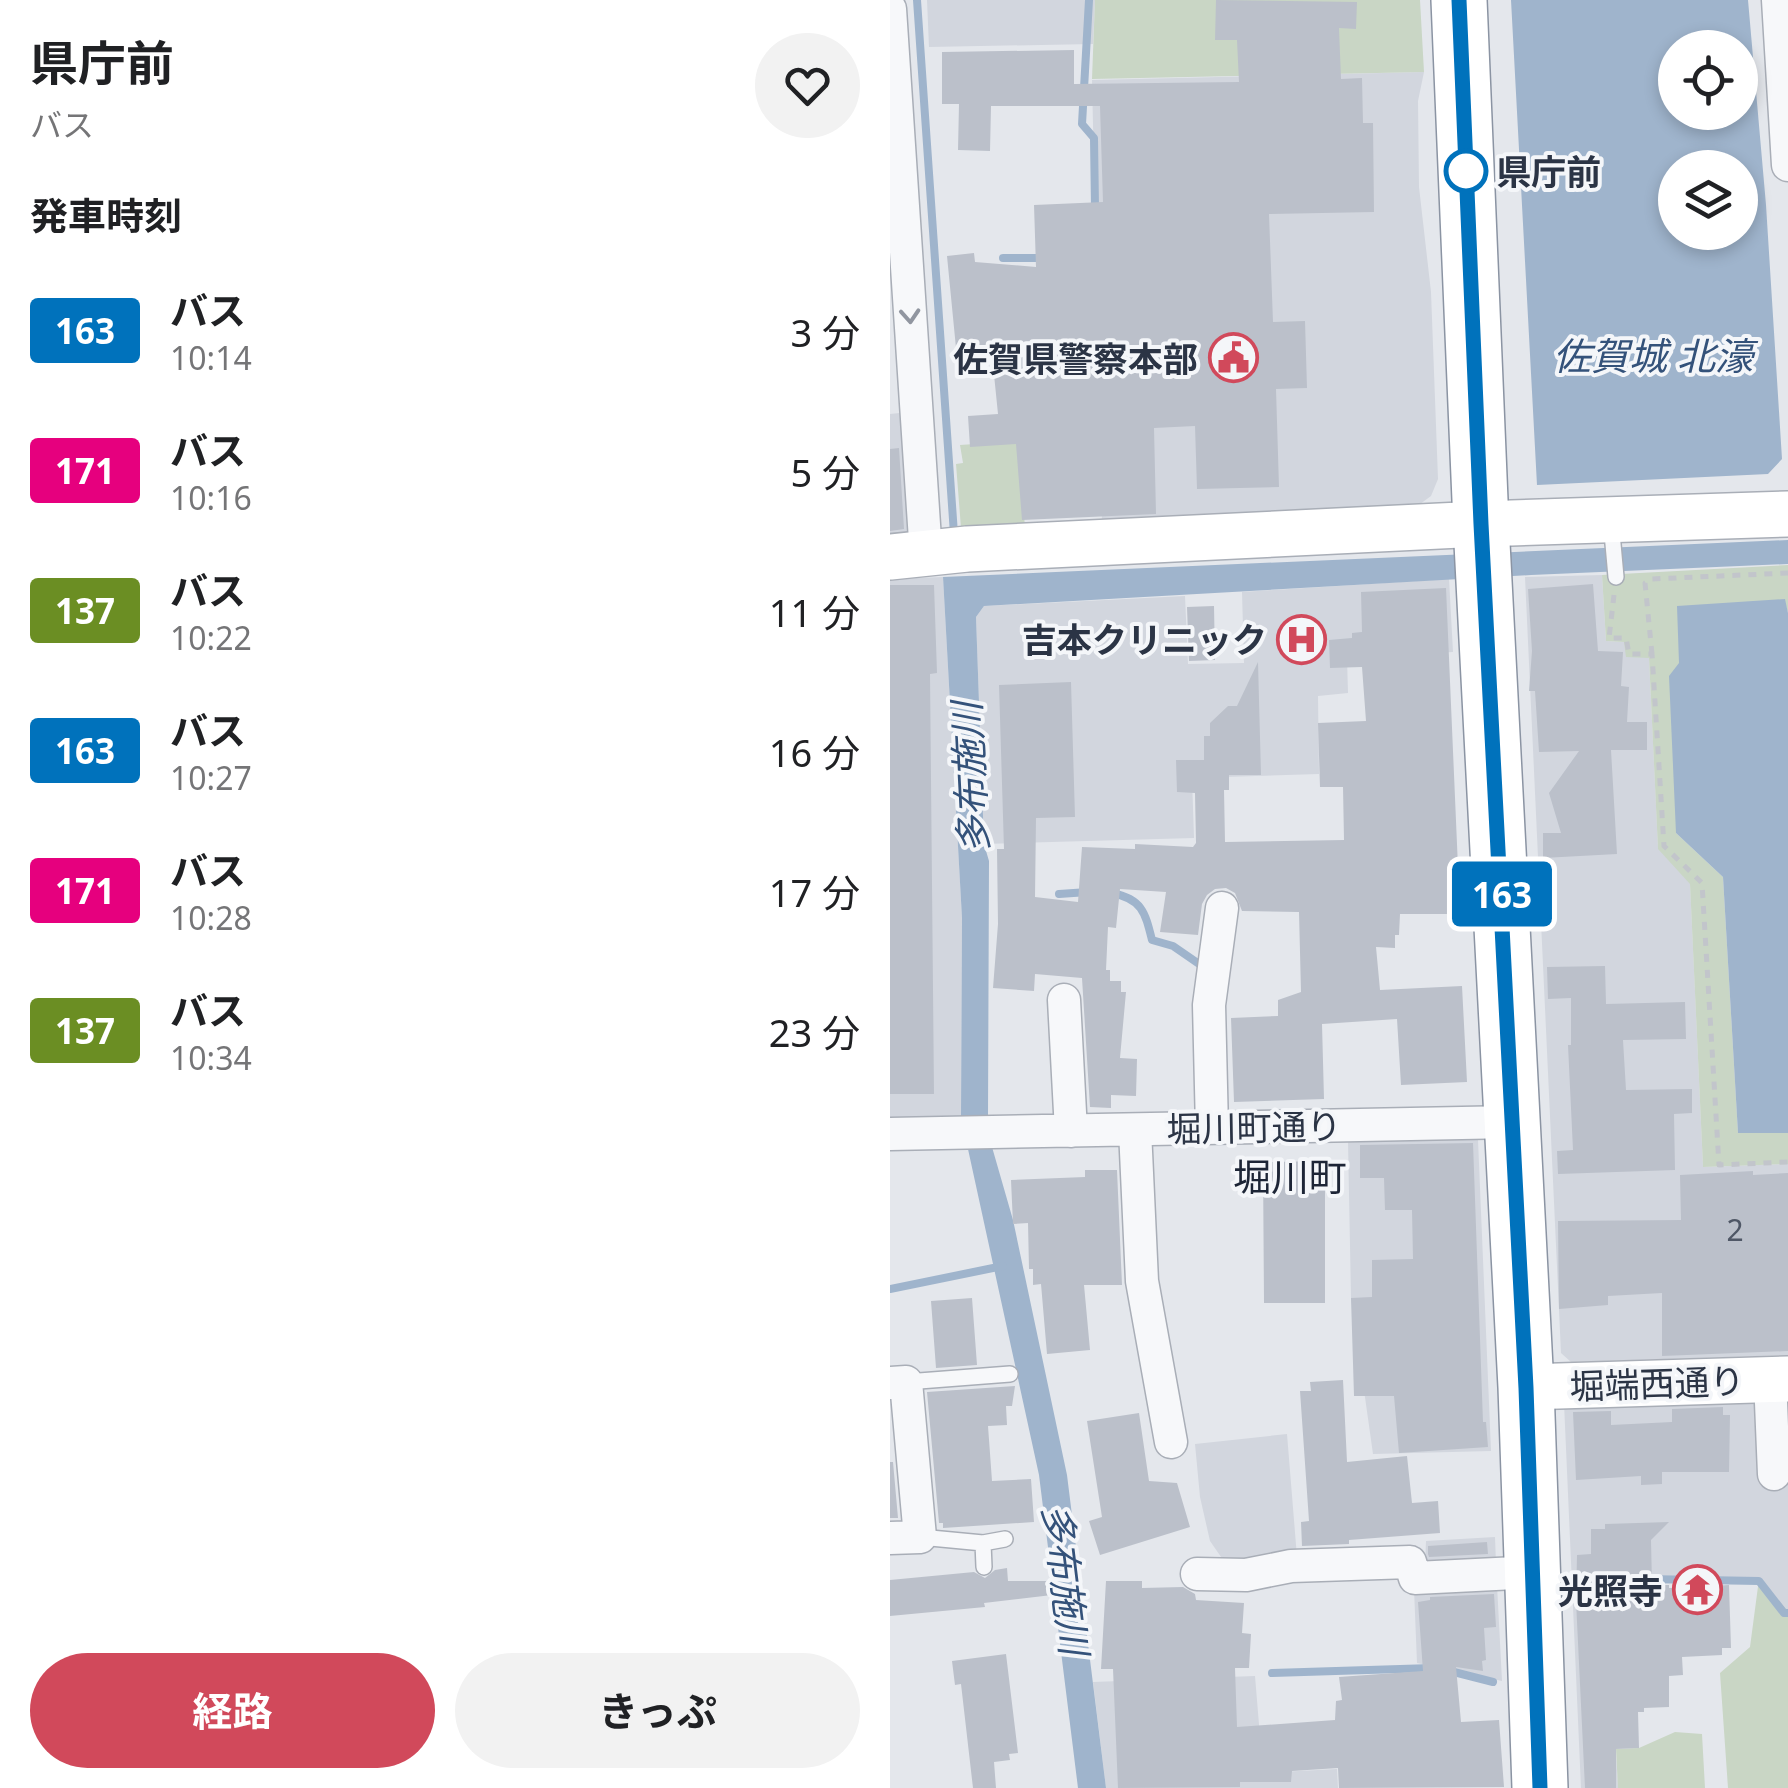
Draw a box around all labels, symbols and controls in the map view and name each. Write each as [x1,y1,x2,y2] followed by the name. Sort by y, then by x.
[30,30,174,95] text: 県庁前
[1658,30,1758,250] map controls
[1658,30,1758,130] button: locate
[755,33,860,138] button: heart
[30,103,94,146] text: バス
[1496,148,1601,195] place label: 県庁前
[1445,150,1487,192] marker: 県庁前
[1658,150,1758,250] button: layers
[30,189,182,241] text: 発車時刻
[170,284,246,336] text: バス
[790,306,860,358] text: 3 分
[55,307,115,354] text: 163
[899,308,920,324] one-way arrow
[1553,329,1759,381] water label: 佐賀城 北濠
[1207,332,1259,384] public building icon: 佐賀県警察本部
[953,335,1198,382] place label: 佐賀県警察本部
[170,336,252,379] text: 10:14
[170,424,246,476] text: バス
[790,446,860,498] text: 5 分
[55,447,115,494] text: 171
[170,476,252,519] text: 10:16
[170,564,246,616] text: バス
[769,586,860,638] text: 11 分
[55,587,115,634] text: 137
[1276,613,1328,665] hospital icon: 吉本クリニック
[170,616,252,659] text: 10:22
[1022,616,1267,663] place label: 吉本クリニック
[939,697,999,855] water label: 多布施川
[170,704,246,756] text: バス
[769,726,860,778] text: 16 分
[55,727,115,774] text: 163
[170,756,252,799] text: 10:27
[170,844,246,896] text: バス
[1444,862,1560,926] line badge: 163
[769,866,860,918] text: 17 分
[55,867,115,914] text: 171
[1472,871,1532,918] text: 163
[170,896,252,939] text: 10:28
[170,984,246,1036] text: バス
[769,1006,860,1058] text: 23 分
[55,1007,115,1054] text: 137
[170,1036,252,1079] text: 10:34
[1166,1102,1342,1152] street label: 堀川町通り
[1233,1150,1347,1202] district label: 堀川町
[1726,1209,1744,1250] house number: 2
[1569,1356,1745,1410] street label: 堀端西通り
[1032,1500,1103,1662] water label: 多布施川
[1672,1564,1724,1616] temple icon: 光照寺
[1558,1567,1663,1614] place label: 光照寺
[30,1653,435,1768] button: 経路
[455,1653,860,1768] button: きっぷ

